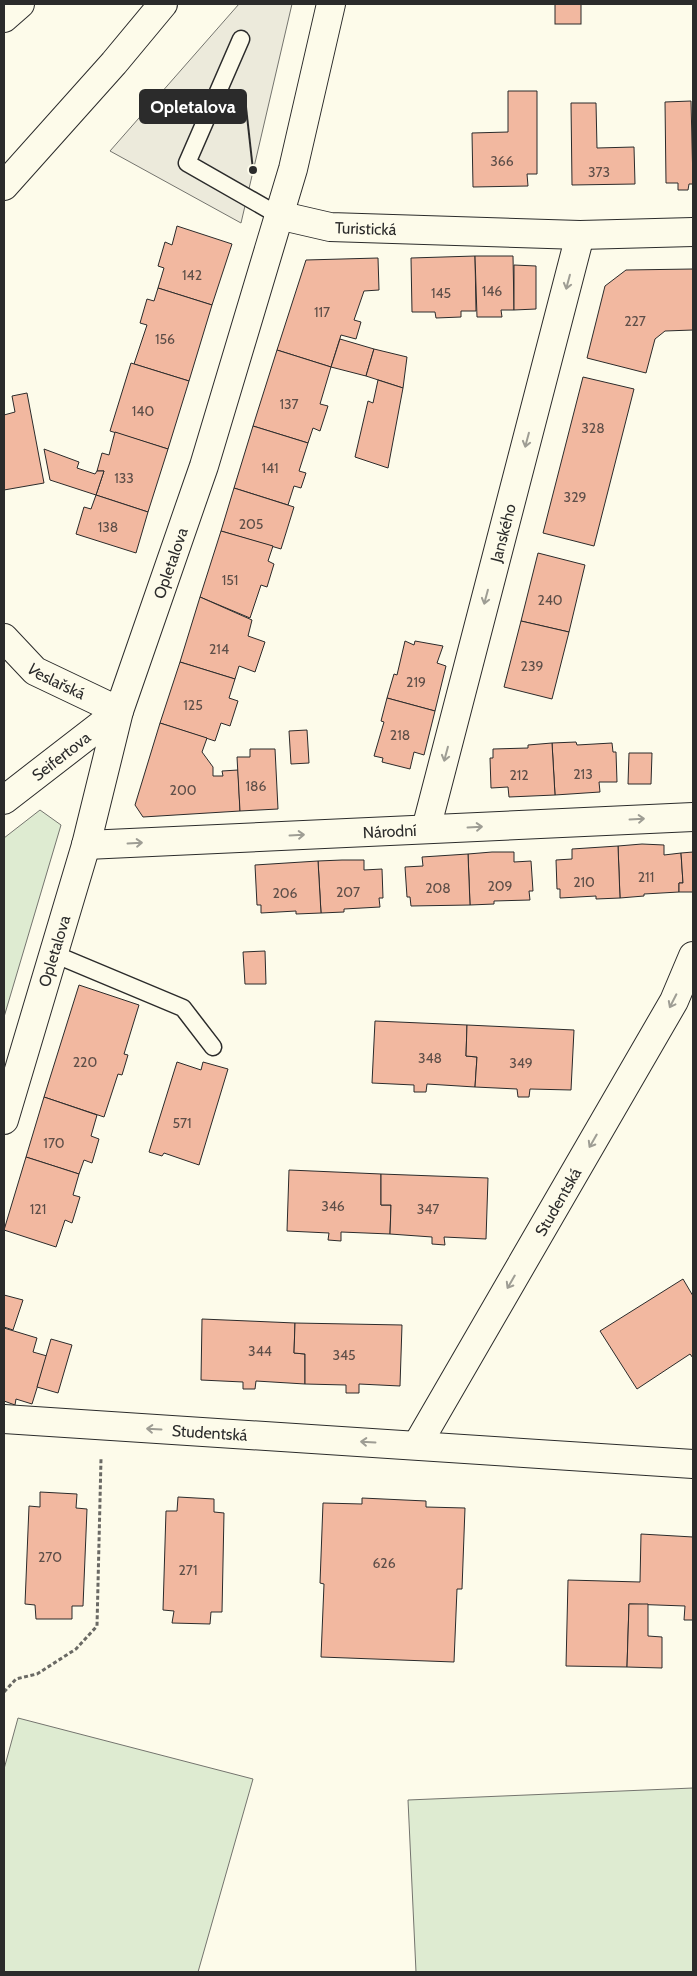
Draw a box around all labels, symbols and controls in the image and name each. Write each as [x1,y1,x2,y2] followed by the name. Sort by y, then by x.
[140,90,246,123] callout: Opletalova
[150,96,236,118] text: Opletalova
[490,152,514,170] house number: 366
[588,163,610,181] house number: 373
[335,218,397,239] street label: Turistická
[182,266,202,284] house number: 142
[563,274,572,290] one-way arrow
[482,282,502,300] house number: 146
[431,284,451,302] house number: 145
[314,303,330,321] house number: 117
[624,312,646,330] house number: 227
[155,330,175,348] house number: 156
[279,395,299,413] house number: 137
[132,402,154,420] house number: 140
[581,419,605,437] house number: 328
[522,431,531,447] one-way arrow
[261,459,279,477] house number: 141
[114,469,134,487] house number: 133
[564,488,586,506] house number: 329
[486,501,520,565] street label: Janského
[239,515,263,533] house number: 205
[98,518,118,536] house number: 138
[150,525,192,601] street label: Opletalova
[222,571,238,589] house number: 151
[481,588,491,604] one-way arrow
[537,591,563,609] house number: 240
[209,640,229,658] house number: 214
[521,657,543,675] house number: 239
[23,660,88,704] street label: Veslařská
[406,673,426,691] house number: 219
[183,696,203,714] house number: 125
[390,726,410,744] house number: 218
[28,728,95,785] street label: Seifertova
[440,746,450,762] one-way arrow
[573,765,593,783] house number: 213
[509,766,529,784] house number: 212
[246,777,267,795] house number: 186
[170,781,197,799] house number: 200
[629,815,645,824] one-way arrow
[362,821,418,842] street label: Národní
[466,822,483,832] one-way arrow
[289,831,305,840] one-way arrow
[126,838,142,848] one-way arrow
[638,868,654,886] house number: 211
[573,873,595,891] house number: 210
[487,877,513,895] house number: 209
[425,879,451,897] house number: 208
[336,883,360,901] house number: 207
[272,884,298,902] house number: 206
[35,913,74,989] street label: Opletalova
[668,993,678,1008] one-way arrow
[418,1049,442,1067] house number: 348
[73,1053,97,1071] house number: 220
[509,1054,533,1072] house number: 349
[172,1114,192,1132] house number: 571
[43,1134,65,1152] house number: 170
[587,1134,597,1148] one-way arrow
[531,1164,586,1240] street label: Studentská
[321,1197,345,1215] house number: 346
[30,1200,46,1218] house number: 121
[417,1200,439,1218] house number: 347
[506,1275,516,1290] one-way arrow
[248,1342,272,1360] house number: 344
[332,1346,356,1364] house number: 345
[171,1421,248,1445] street label: Studentská
[146,1424,162,1433] one-way arrow
[361,1437,377,1446] one-way arrow
[38,1548,62,1566] house number: 270
[372,1554,396,1572] house number: 626
[179,1561,197,1579] house number: 271

